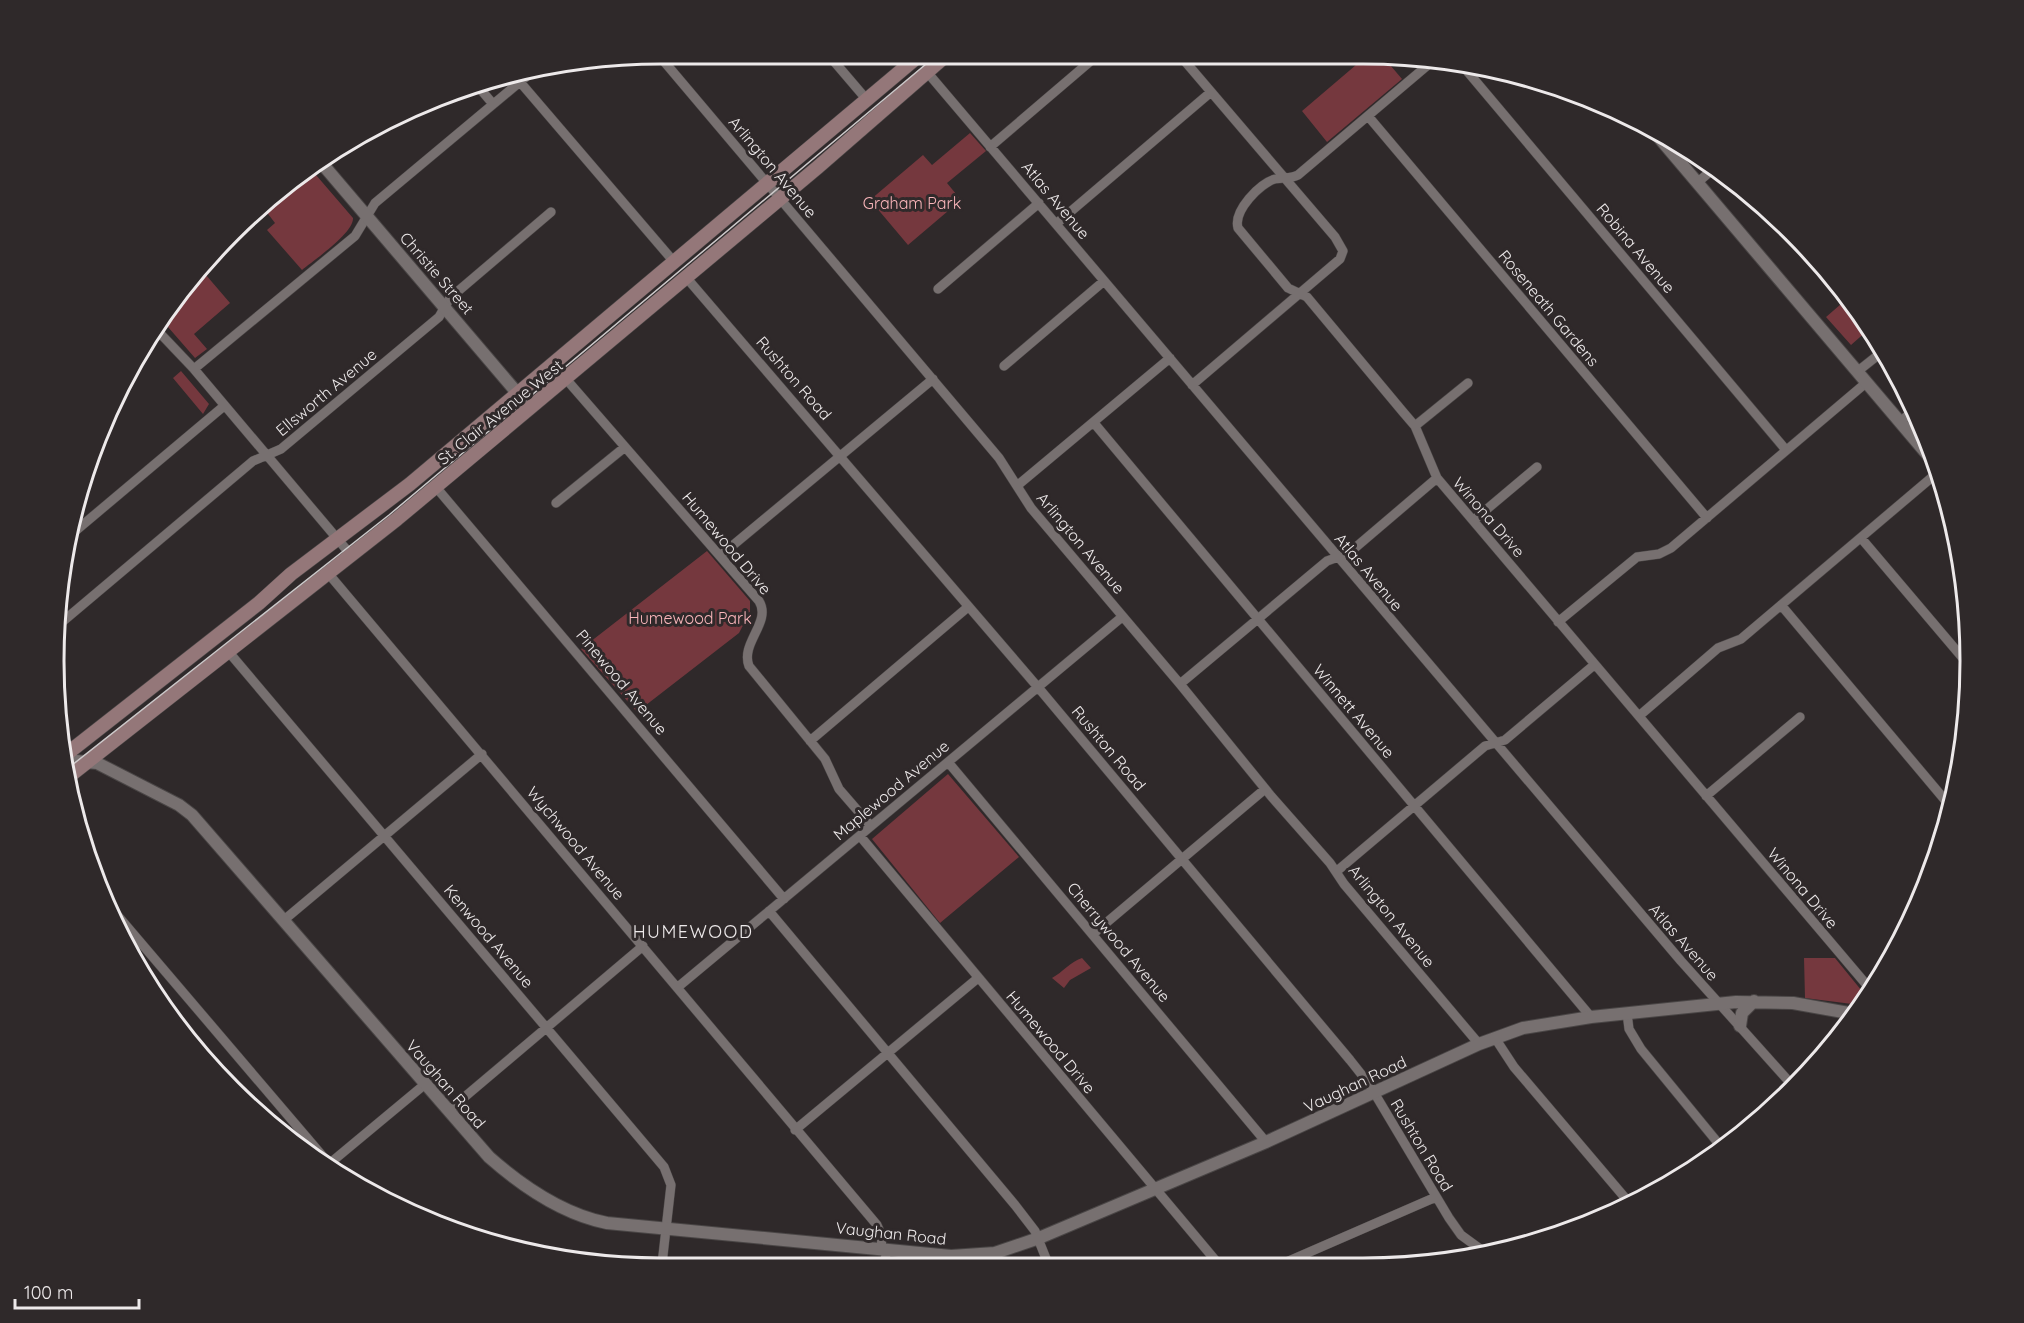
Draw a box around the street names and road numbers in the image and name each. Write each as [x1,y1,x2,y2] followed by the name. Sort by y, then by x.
[725,112,821,222] street label: Arlington Avenue
[1018,157,1094,243] street label: Atlas Avenue
[1593,199,1679,297] street label: Robina Avenue
[396,228,478,318] street label: Christie Street
[1494,246,1604,370] street label: Roseneath Gardens
[752,332,836,424] street label: Rushton Road
[272,344,380,440] street label: Ellsworth Avenue
[433,355,567,469] street label: St. Clair Avenue West
[1449,473,1529,561] street label: Winona Drive
[678,487,776,599] street label: Humewood Drive
[1033,488,1129,598] street label: Arlington Avenue
[1331,529,1407,615] street label: Atlas Avenue
[572,625,672,739] street label: Pinewood Avenue
[1309,660,1399,762] street label: Winnett Avenue
[1068,702,1150,794] street label: Rushton Road
[829,736,953,844] street label: Maplewood Avenue
[523,782,629,904] street label: Wychwood Avenue
[1763,843,1843,933] street label: Winona Drive
[1345,861,1439,971] street label: Arlington Avenue
[1063,878,1175,1006] street label: Cherrywood Avenue
[440,880,538,992] street label: Kenwood Avenue
[1645,899,1723,985] street label: Atlas Avenue
[1002,986,1100,1098] street label: Humewood Drive
[402,1036,490,1132] street label: Vaughan Road
[1300,1051,1410,1117] street label: Vaughan Road
[1386,1095,1458,1195] street label: Rushton Road
[835,1217,947,1249] street label: Vaughan Road

